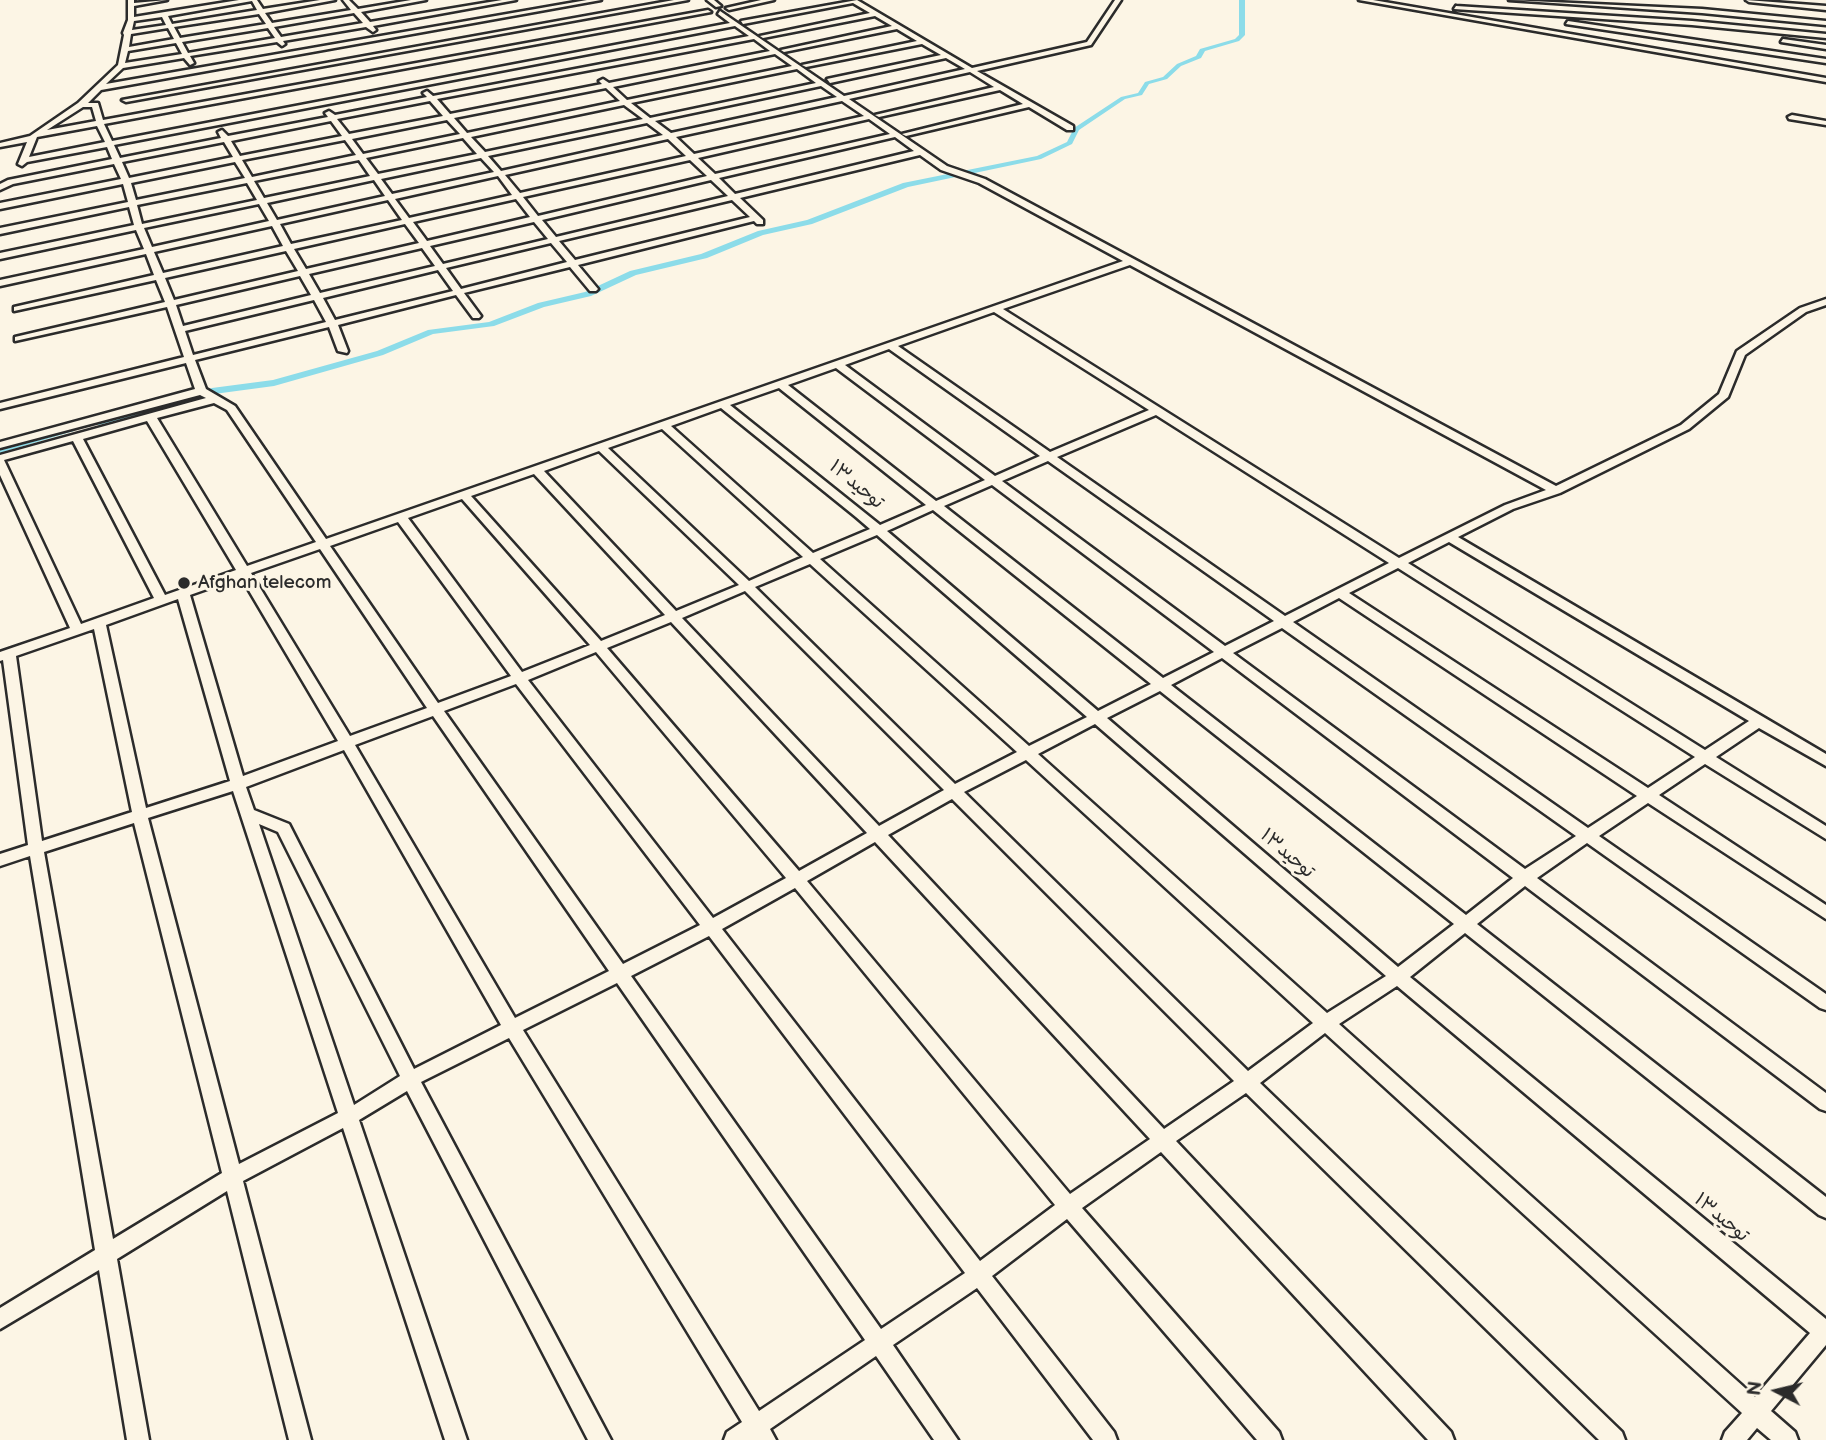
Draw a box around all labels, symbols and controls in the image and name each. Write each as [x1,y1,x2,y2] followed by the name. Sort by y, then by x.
[824,456,888,514] street label: توحید۱۳
[198,572,331,594] place label: Afghan telecom
[176,575,192,591] marker: Afghan telecom
[1255,824,1319,884] street label: توحید۱۳
[1689,1189,1753,1247] street label: توحید۱۳
[1742,1356,1812,1426] north arrow
[1743,1380,1768,1397] text: N

